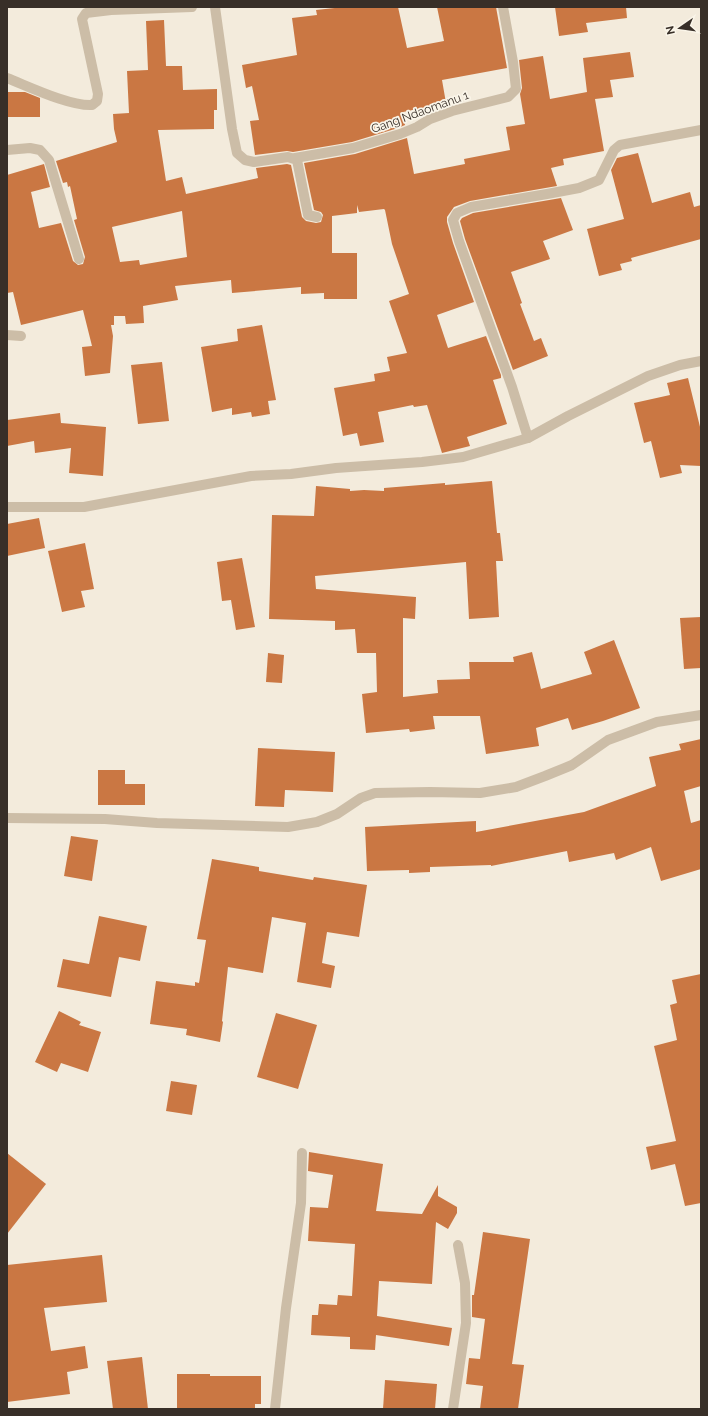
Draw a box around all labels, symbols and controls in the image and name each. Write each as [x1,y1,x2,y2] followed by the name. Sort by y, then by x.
[660,8,700,48] north arrow
[663,25,678,36] text: N
[369,88,471,136] street label: Gang Ndaomanu 1

